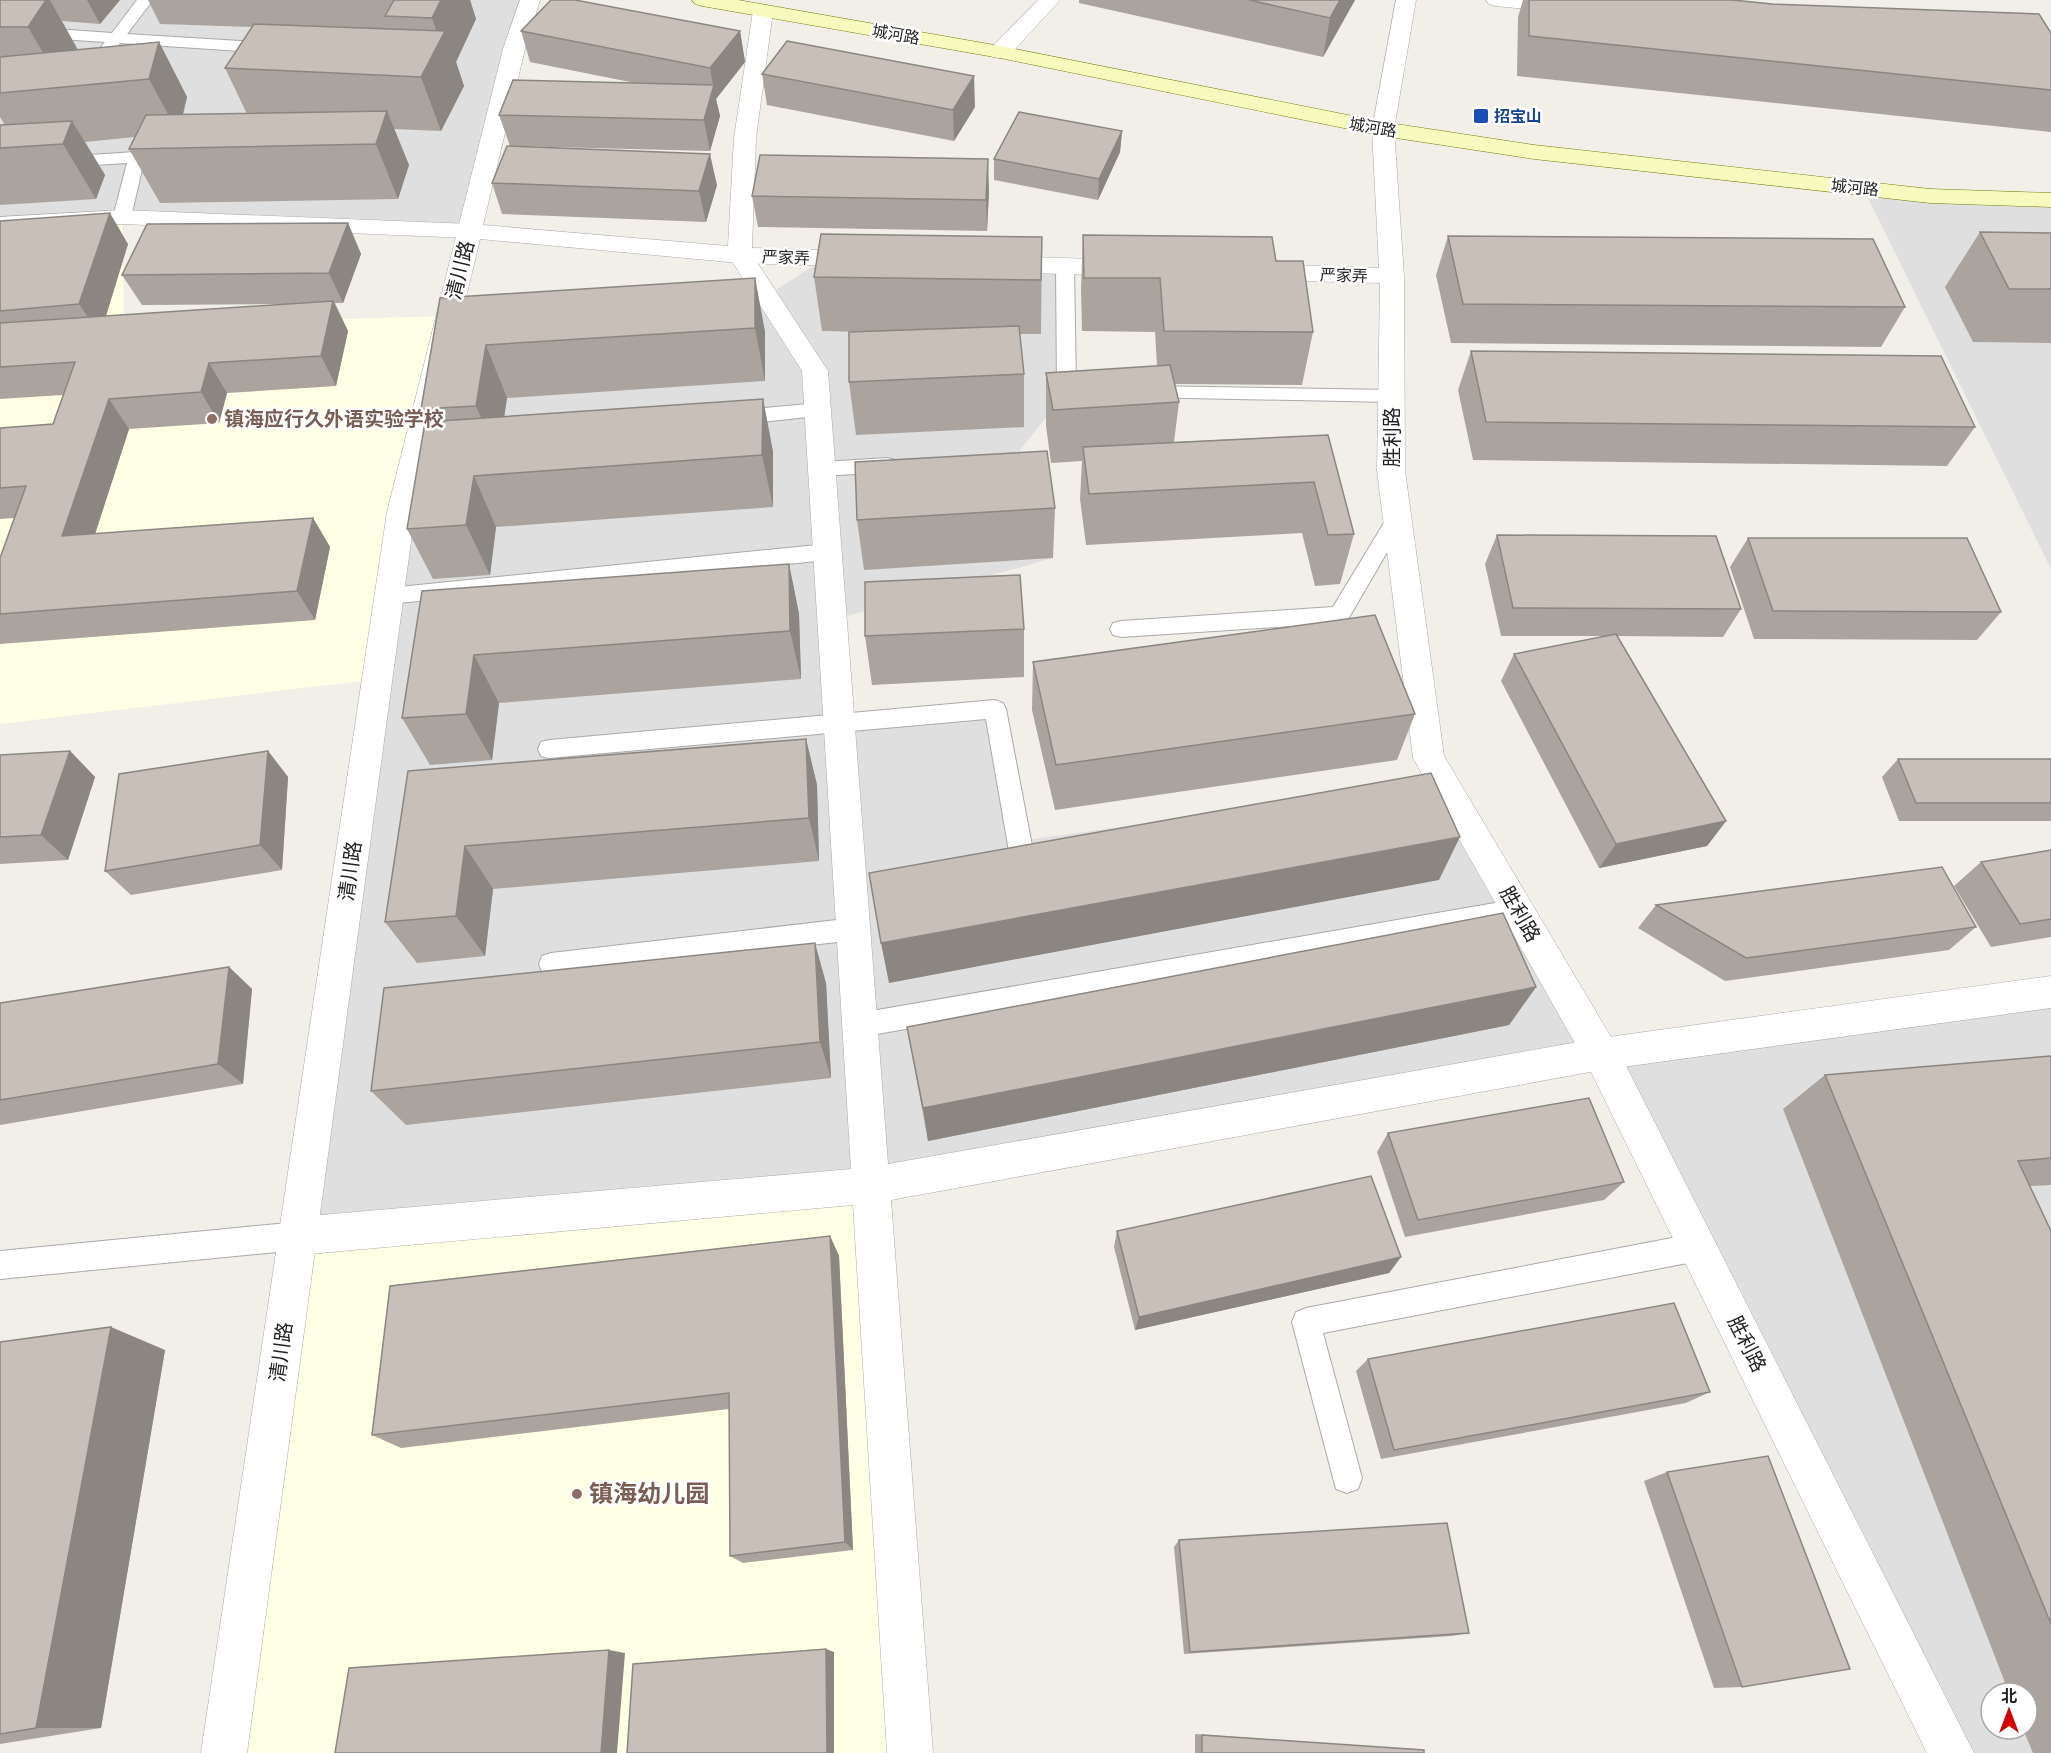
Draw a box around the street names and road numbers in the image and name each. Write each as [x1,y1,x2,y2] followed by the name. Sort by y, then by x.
[871,22,921,47] street label: 城河路
[1348,115,1398,140] street label: 城河路
[1830,177,1880,198] street label: 城河路
[442,238,478,302] street label: 清川路
[762,248,810,267] street label: 严家弄
[1320,266,1368,285] street label: 严家弄
[1381,407,1403,467] street label: 胜利路
[335,840,365,902] street label: 清川路
[1495,883,1545,945] street label: 胜利路
[1724,1312,1770,1376] street label: 胜利路
[266,1321,296,1383] street label: 清川路

